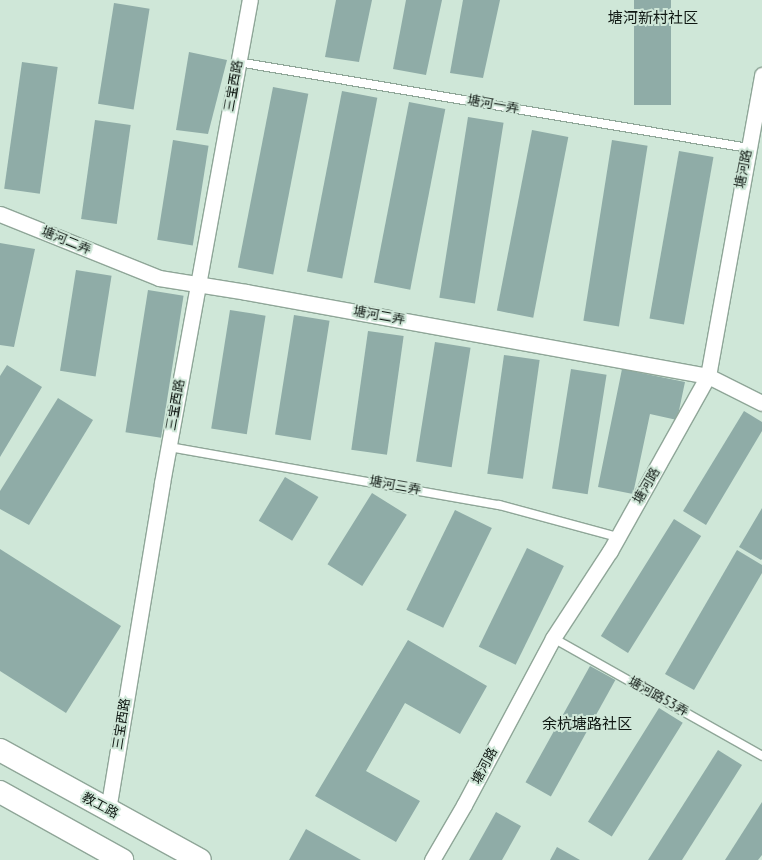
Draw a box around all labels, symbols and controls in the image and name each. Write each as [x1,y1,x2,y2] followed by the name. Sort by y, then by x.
[608,9,698,27] district label: 塘河新村社区
[222,59,246,113] street label: 三宝西路
[466,93,520,117] street label: 塘河一弄
[733,148,755,190] street label: 塘河路
[39,224,93,258] street label: 塘河二弄
[352,304,406,328] street label: 塘河二弄
[164,378,188,432] street label: 三宝西路
[630,465,664,507] street label: 塘河路
[368,474,422,498] street label: 塘河三弄
[625,674,691,720] street label: 塘河路53弄
[110,697,134,751] street label: 三宝西路
[542,715,632,733] district label: 余杭塘路社区
[469,745,501,787] street label: 塘河路
[79,790,121,822] street label: 教工路

